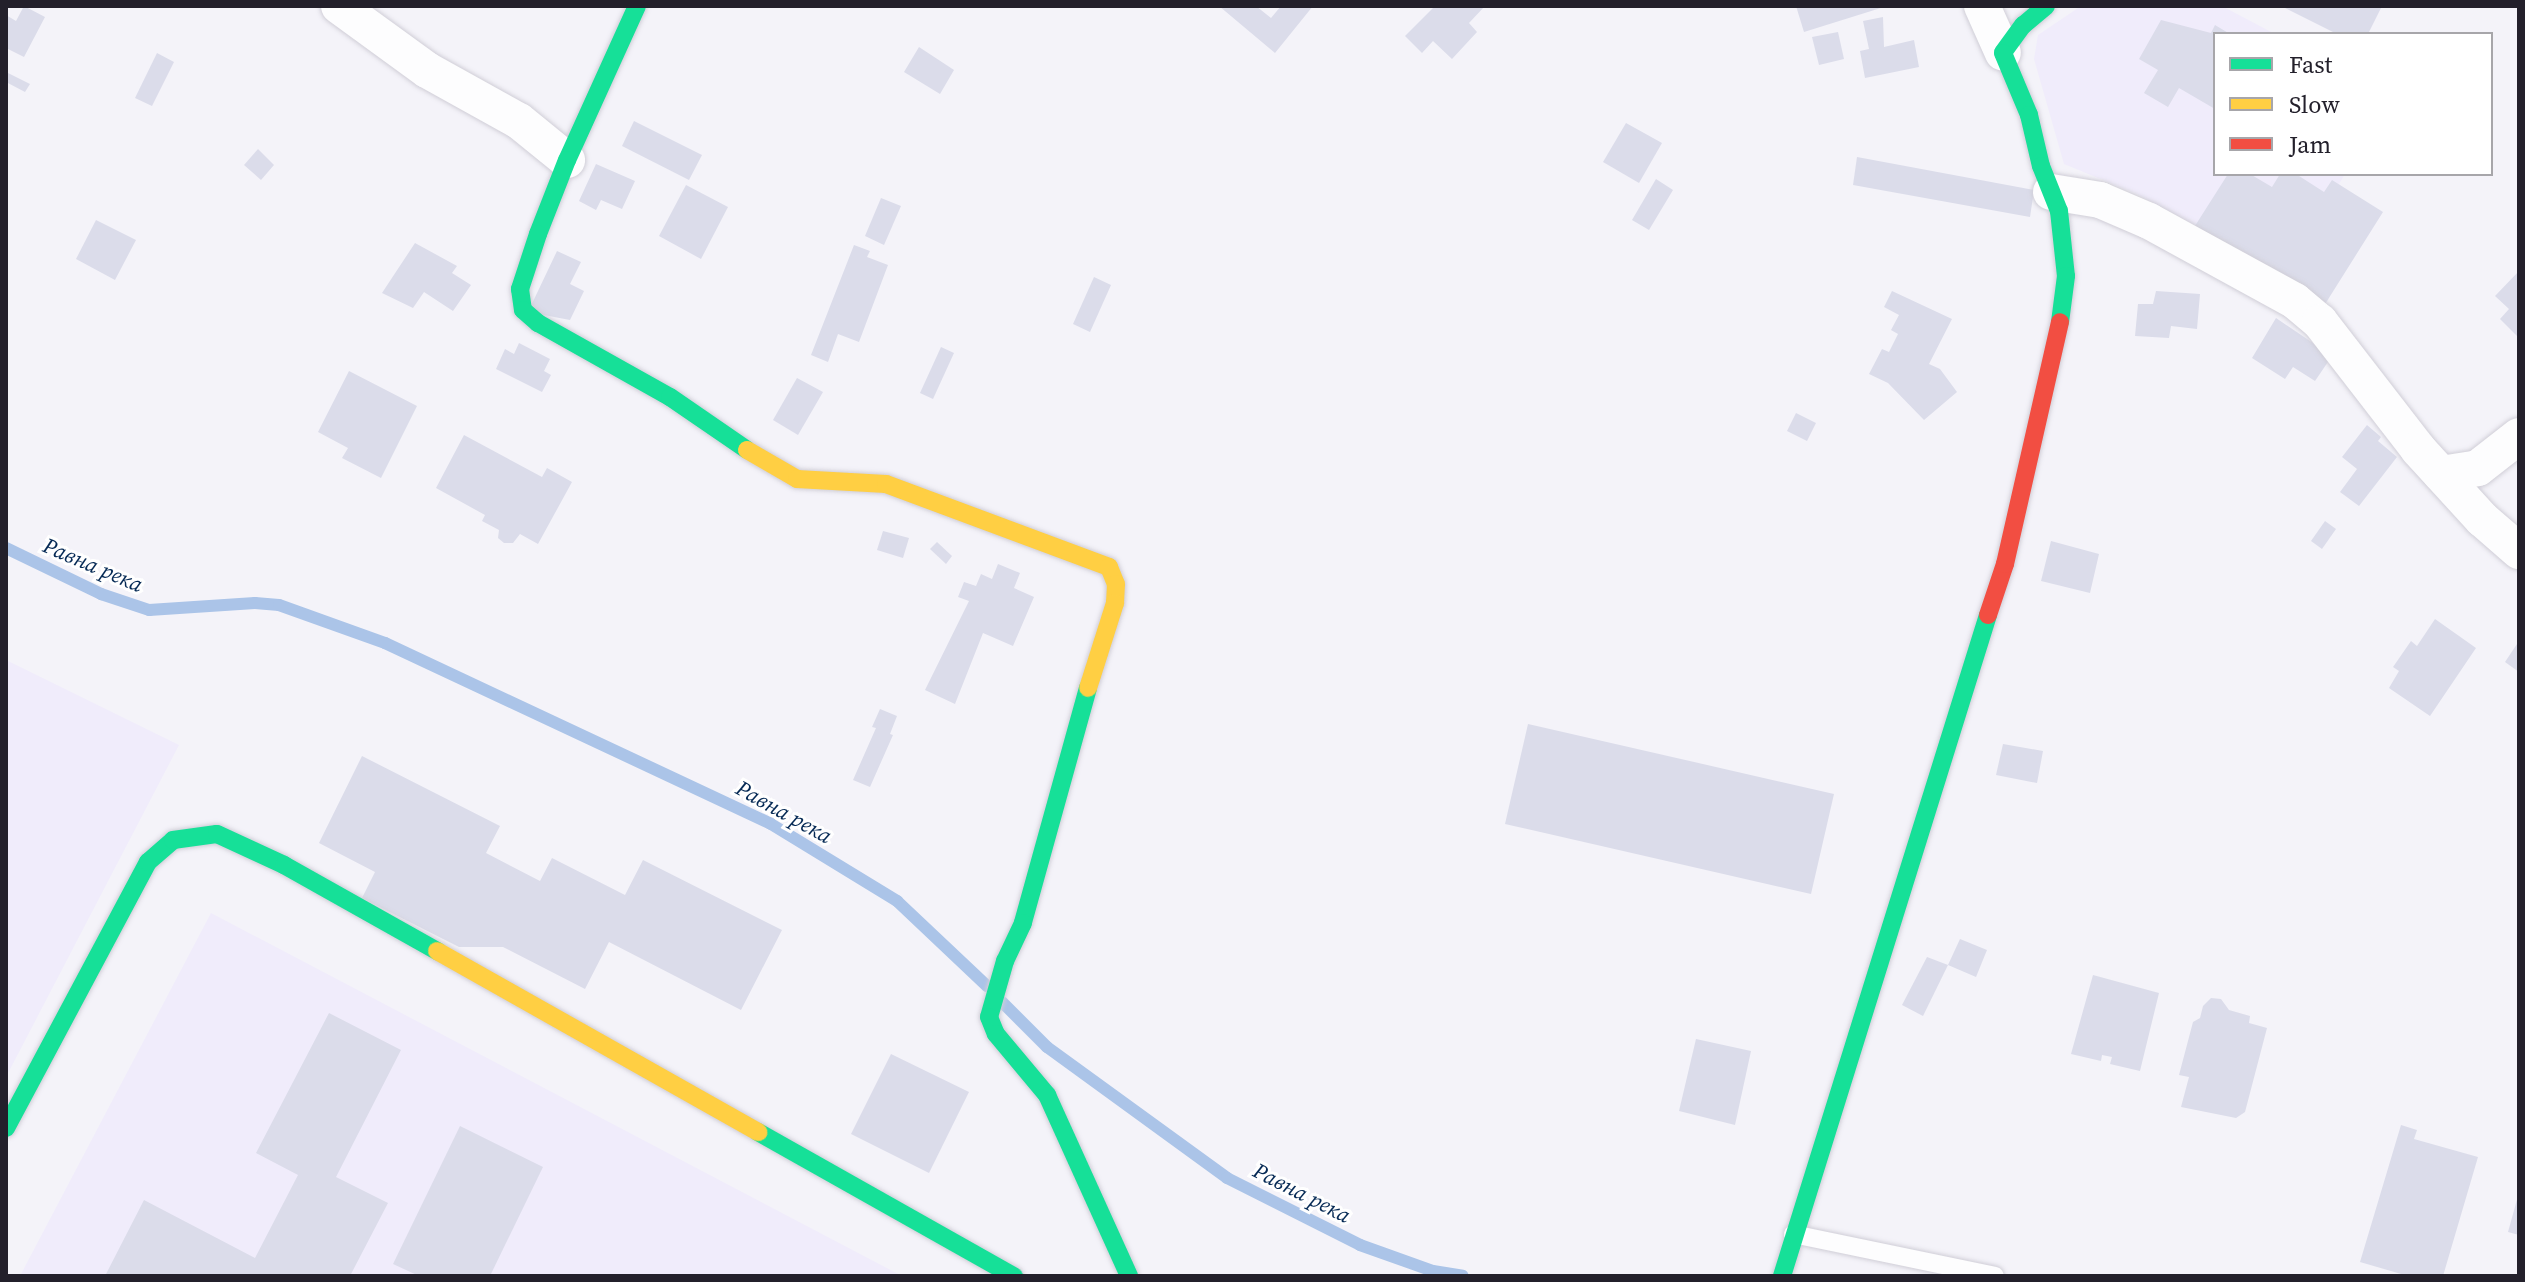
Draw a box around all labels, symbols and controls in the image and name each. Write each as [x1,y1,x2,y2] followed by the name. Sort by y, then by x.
[2213,32,2493,176] legend
[2289,48,2332,81] text: Fast
[2289,88,2340,121] text: Slow
[2289,128,2331,161] text: Jam
[39,532,147,598] water label: Равна река
[731,775,837,849] water label: Равна река
[1249,1157,1355,1229] water label: Равна река

